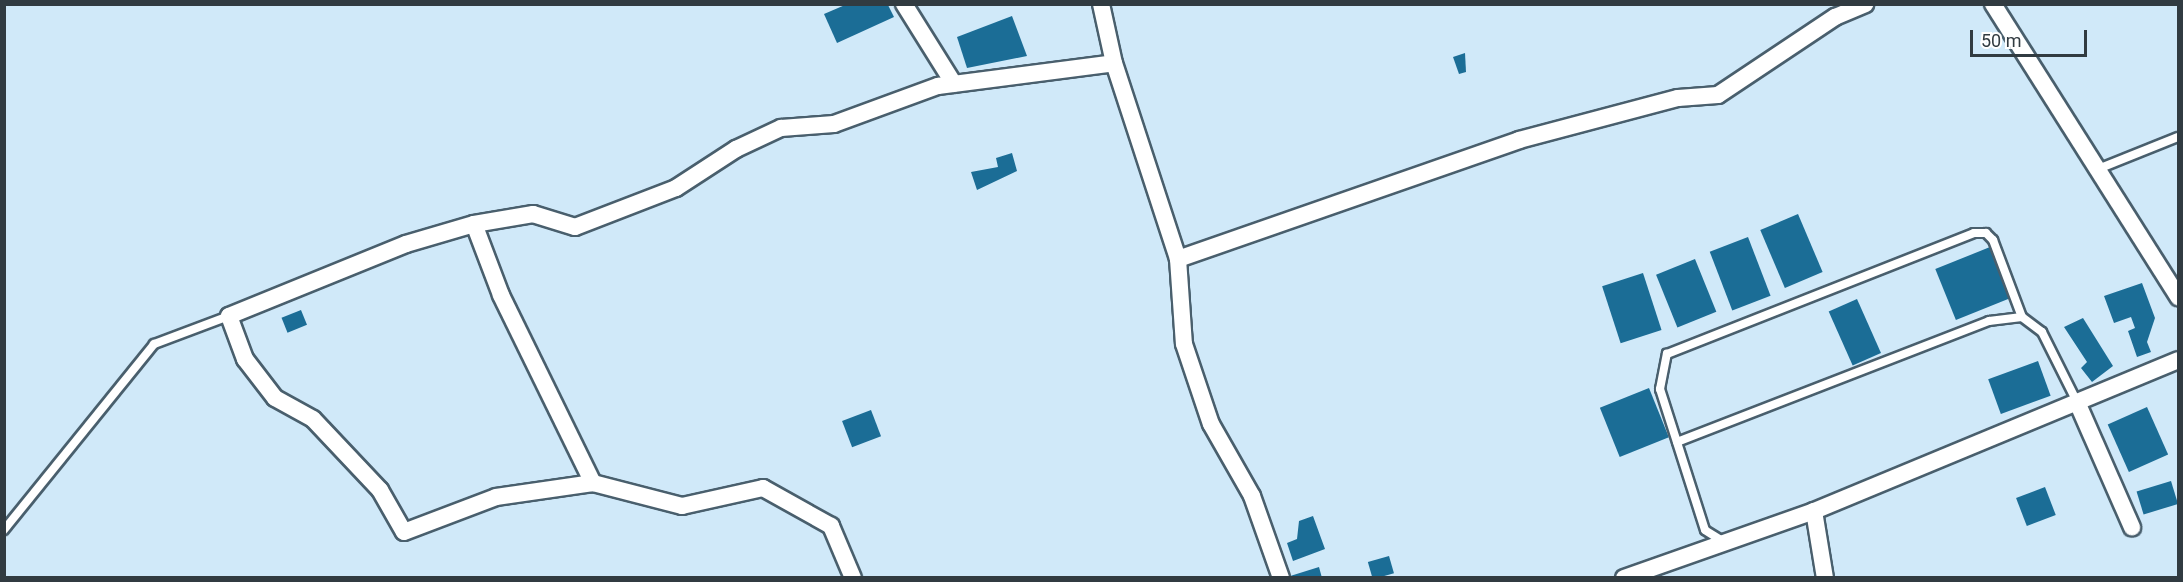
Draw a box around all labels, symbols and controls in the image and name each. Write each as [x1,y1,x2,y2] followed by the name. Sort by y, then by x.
[1973,18,2090,56] scale bar
[1981,30,2021,51] text: 50 m

